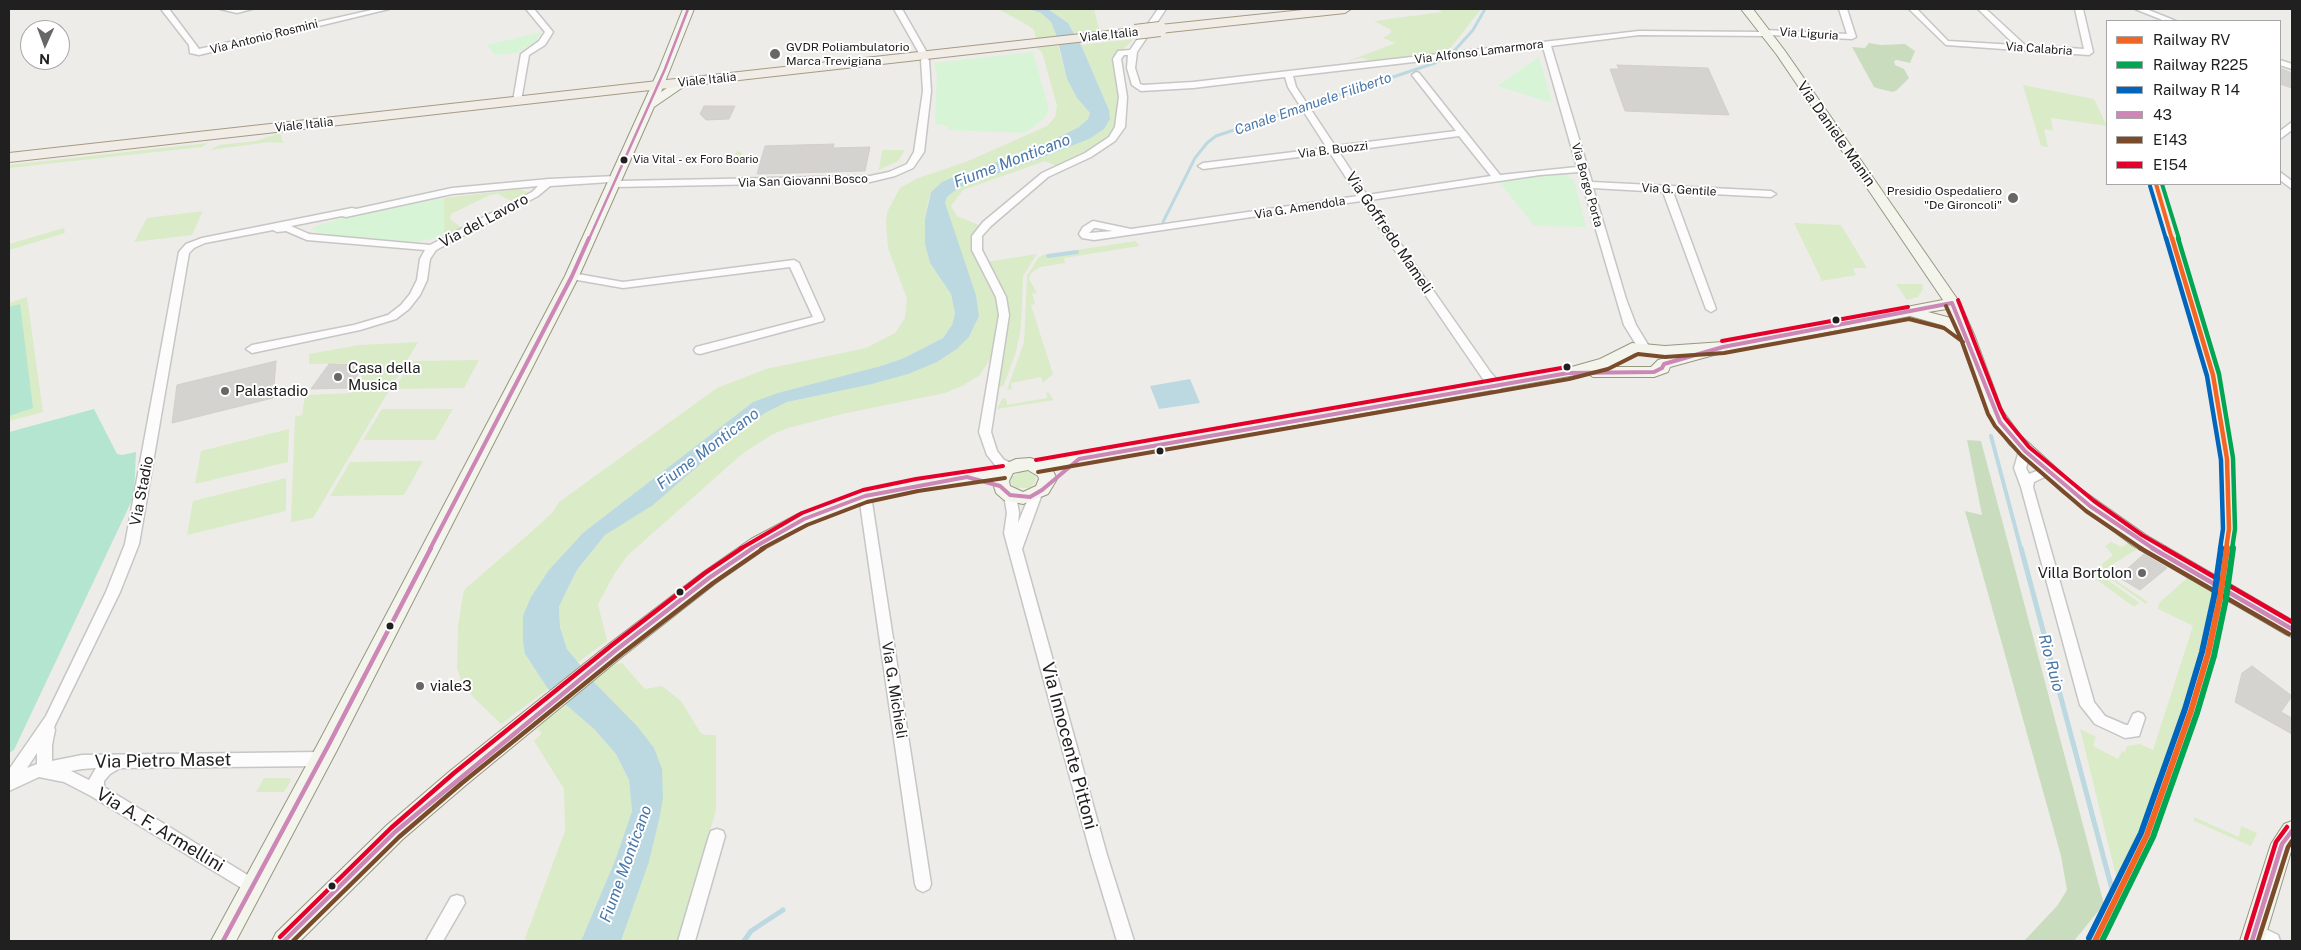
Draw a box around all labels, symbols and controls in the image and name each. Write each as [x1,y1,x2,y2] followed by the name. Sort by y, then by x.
[209,17,319,57] street label: Via Antonio Rosmini
[20,20,70,70] north arrow
[2106,20,2281,185] legend
[1079,25,1139,45] street label: Viale Italia
[1779,25,1839,43] street label: Via Liguria
[2153,31,2230,48] text: Railway RV
[1414,37,1544,67] street label: Via Alfonso Lamarmora
[2005,39,2073,59] street label: Via Calabria
[786,40,910,68] place label: GVDR Poliambulatorio Marca Trevigiana
[768,47,782,61] marker: GVDR Poliambulatorio Marca Trevigiana
[39,51,50,67] text: N
[2153,56,2248,73] text: Railway R225
[1232,69,1394,139] water label: Canale Emanuele Filiberto
[677,70,737,90] street label: Viale Italia
[1793,78,1879,190] street label: Via Daniele Manin
[2153,81,2240,98] text: Railway R 14
[2153,106,2172,123] text: 43
[274,115,334,135] street label: Viale Italia
[951,130,1073,192] water label: Fiume Monticano
[2153,131,2187,148] text: E143
[1297,139,1369,161] street label: Via B. Buozzi
[1568,141,1606,229] street label: Via Borgo Porta
[633,153,758,167] place label: Via Vital - ex Foro Boario
[619,155,629,165] marker: Via Vital - ex Foro Boario
[2153,156,2187,173] text: E154
[1342,169,1436,297] street label: Via Goffredo Mameli
[738,172,868,190] street label: Via San Giovanni Bosco
[1641,181,1717,199] street label: Via G. Gentile
[1887,184,2002,212] place label: Presidio Ospedaliero "De Gironcoli"
[437,190,531,252] street label: Via del Lavoro
[2006,191,2020,205] marker: Presidio Ospedaliero "De Gironcoli"
[1254,194,1346,222] street label: Via G. Amendola
[1831,315,1841,325] unlabelled marker
[348,359,421,394] place label: Casa della Musica
[1562,362,1572,372] unlabelled marker
[332,371,344,383] marker: Casa della Musica
[235,382,308,400] place label: Palastadio
[219,385,231,397] marker: Palastadio
[653,404,763,494] water label: Fiume Monticano
[1155,446,1165,456] unlabelled marker
[126,455,158,527] street label: Via Stadio
[2038,564,2132,582] place label: Villa Bortolon
[2136,567,2148,579] marker: Villa Bortolon
[675,587,685,597] unlabelled marker
[385,621,395,631] unlabelled marker
[2034,632,2068,694] water label: Rio Ruio
[877,640,911,740] street label: Via G. Michieli
[1036,660,1102,832] street label: Via Innocente Pittoni
[430,677,472,695] place label: viale3
[414,680,426,692] marker: viale3
[94,749,232,773] street label: Via Pietro Maset
[92,783,228,877] street label: Via A. F. Armellini
[596,803,656,925] water label: Fiume Monticano
[327,881,337,891] unlabelled marker

